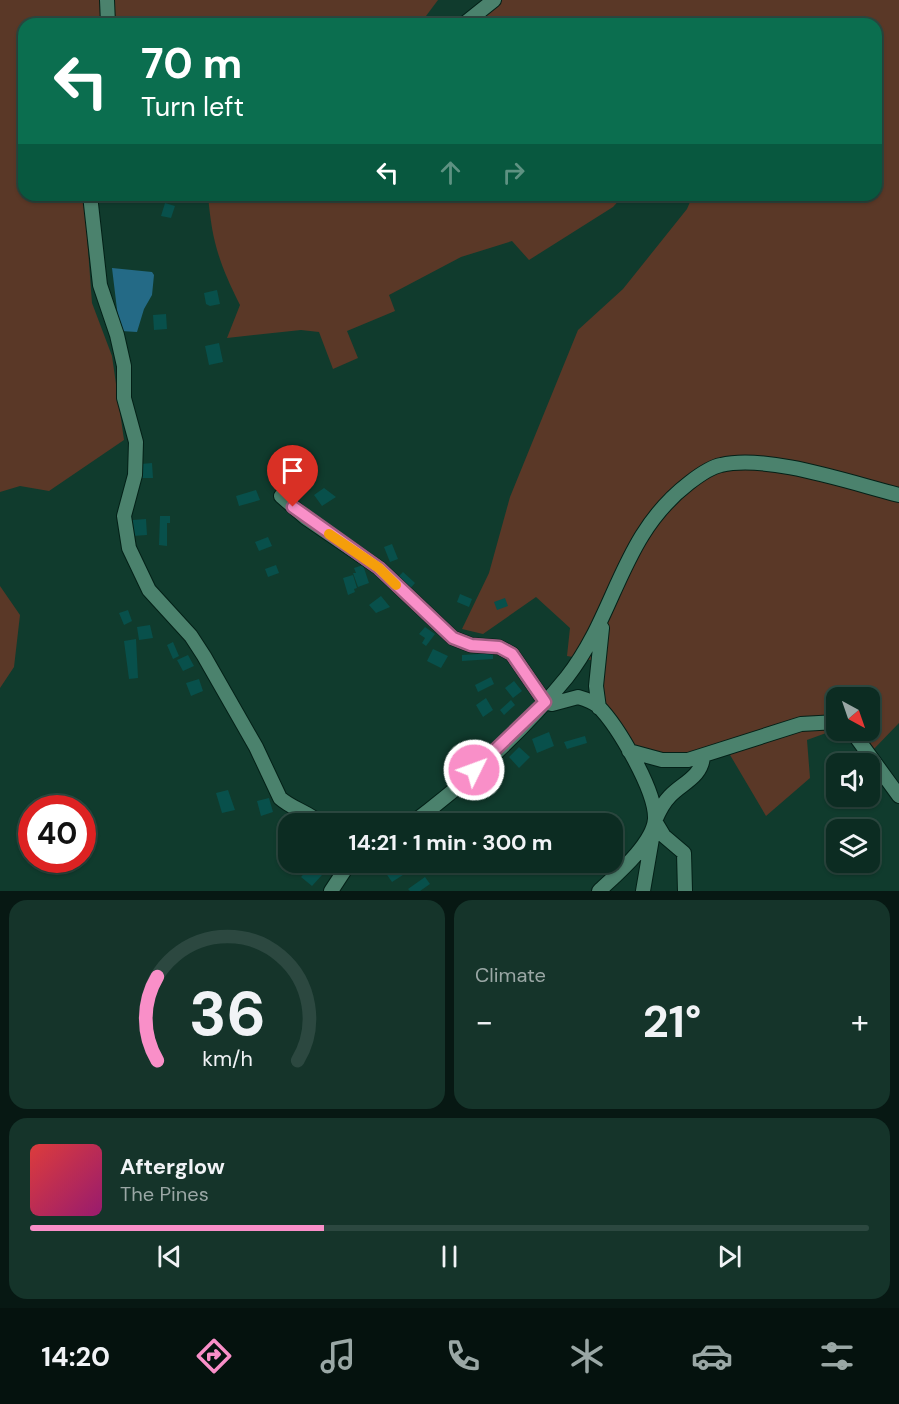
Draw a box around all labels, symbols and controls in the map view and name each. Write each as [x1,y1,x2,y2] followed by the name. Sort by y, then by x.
[141,36,242,91] text: 70 m
[42,42,120,120] icon: left
[141,89,244,124] text: Turn left
[371,156,404,189] icon: left
[434,156,467,189] icon: ahead
[497,156,530,189] icon: right
[267,445,318,507] pin
[276,454,309,487] icon: arrive
[826,687,880,741] north arrow
[826,687,880,873] map controls
[442,738,506,802] position arrow
[826,753,880,807] button: sound
[18,795,96,873] speed limit sign: 40
[826,819,880,873] button: layers
[349,828,552,857] text: 14:21 · 1 min · 300 m
[475,962,546,988] text: Climate
[188,973,266,1054] text: 36
[643,992,701,1051] text: 21°
[475,1000,493,1043] text: −
[851,1000,869,1043] text: +
[202,1046,252,1074] text: km/h
[120,1152,225,1181] text: Afterglow
[120,1181,209,1207] text: The Pines
[153,1240,186,1273] icon: previous
[433,1240,466,1273] icon: pause
[713,1240,746,1273] icon: next
[193,1335,235,1377] icon: directions
[317,1335,359,1377] icon: music
[442,1335,484,1377] icon: phone
[566,1335,608,1377] icon: climate
[691,1335,733,1377] icon: car
[816,1335,858,1377] icon: filters
[41,1339,110,1374] text: 14:20

